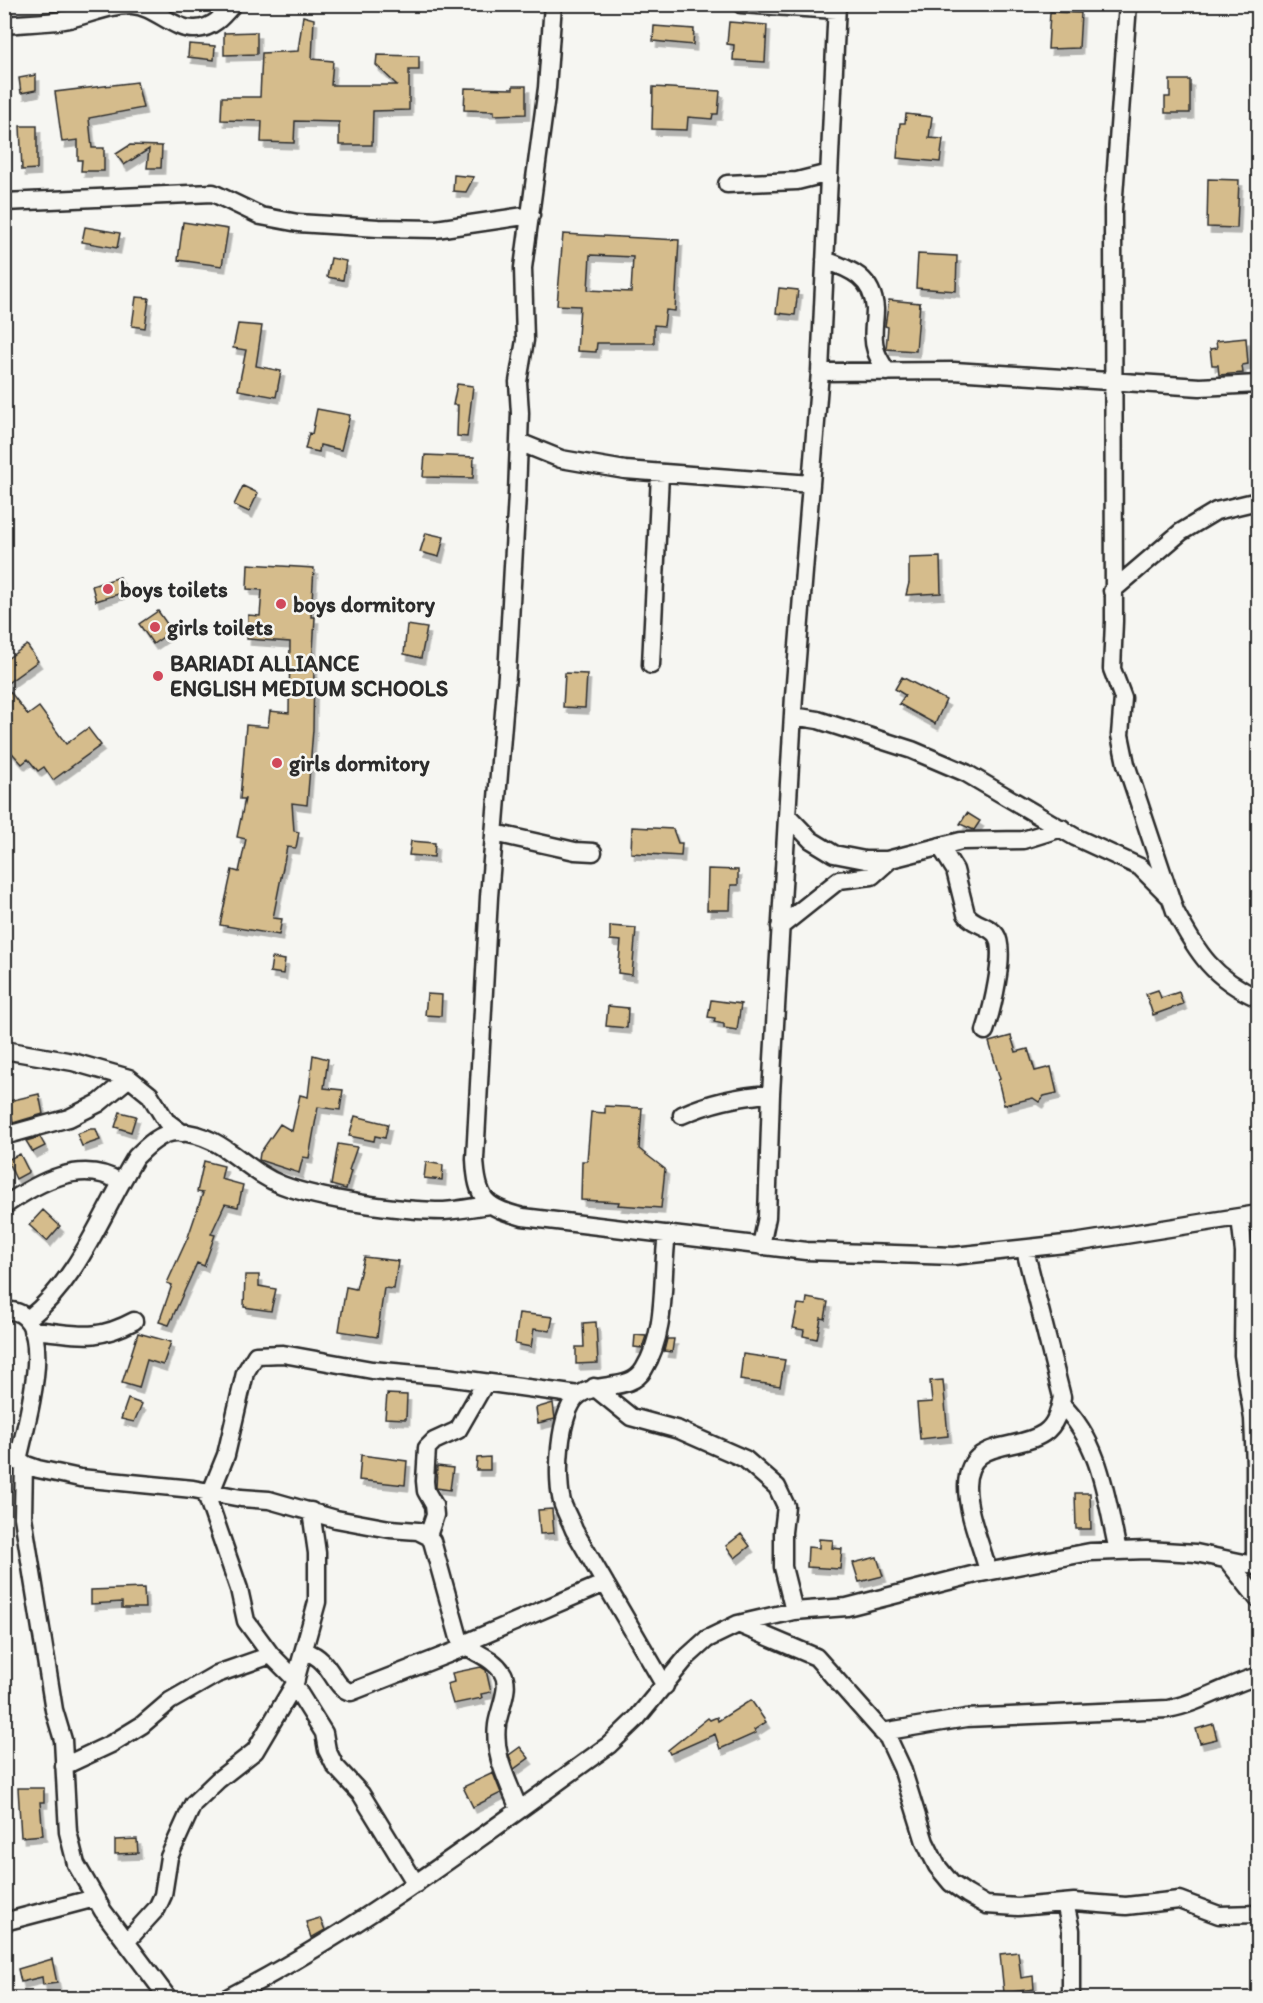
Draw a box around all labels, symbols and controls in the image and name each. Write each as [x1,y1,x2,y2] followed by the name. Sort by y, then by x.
[120,576,228,603] place label: boys toilets
[101,582,115,596] marker: boys toilets
[293,591,435,618] place label: boys dormitory
[274,597,288,611] marker: boys dormitory
[167,614,273,641] place label: girls toilets
[148,620,162,634] marker: girls toilets
[170,650,448,702] place label: BARIADI ALLIANCE ENGLISH MEDIUM SCHOOLS
[151,669,165,683] marker: BARIADI ALLIANCE ENGLISH MEDIUM SCHOOLS
[289,750,430,777] place label: girls dormitory
[270,756,284,770] marker: girls dormitory

